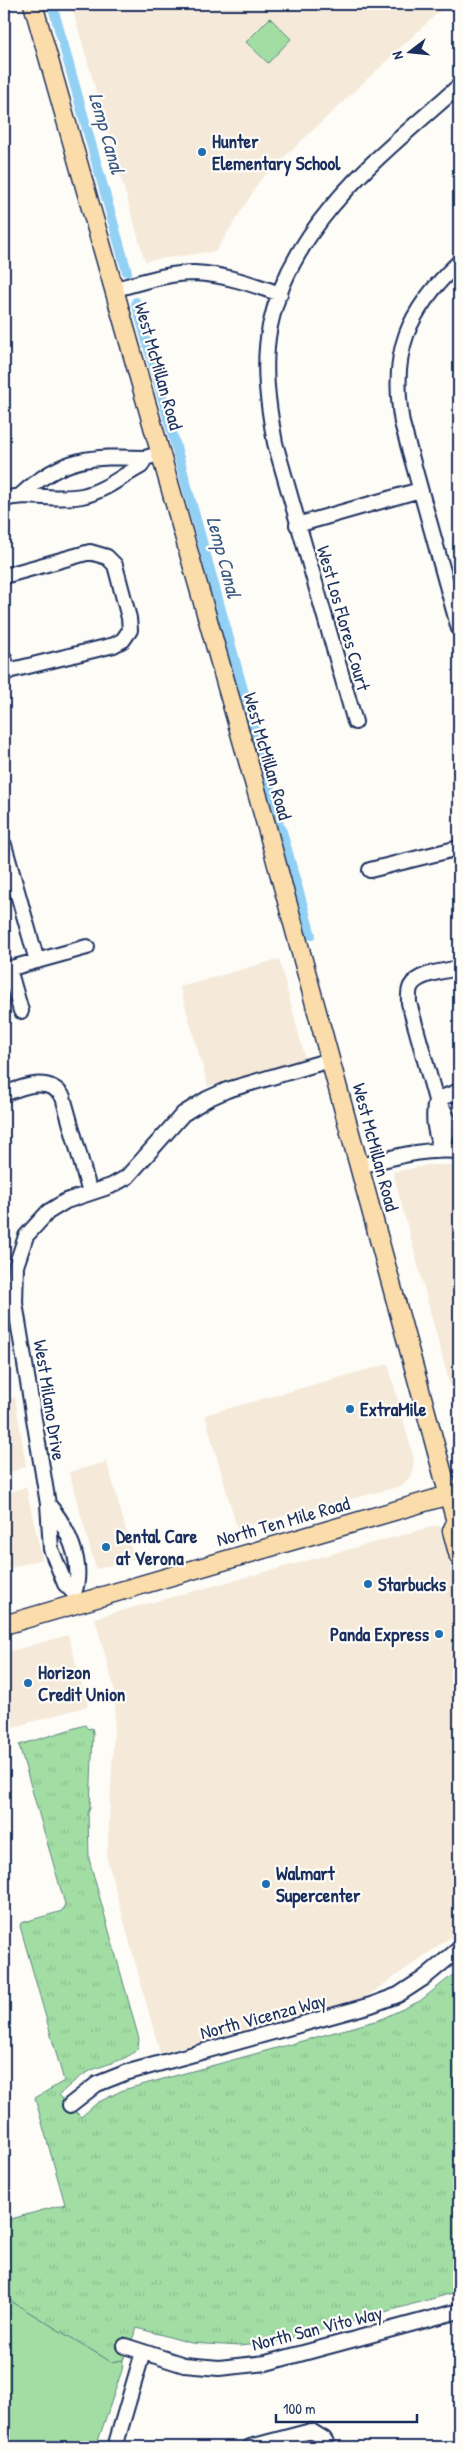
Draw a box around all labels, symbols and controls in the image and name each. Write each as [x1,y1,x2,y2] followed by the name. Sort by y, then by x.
[386,28,436,78] north arrow
[387,49,407,62] text: N
[82,89,132,178] water label: Lemp Canal
[212,128,341,177] place label: Hunter Elementary School
[196,146,208,158] marker: Hunter Elementary School
[128,299,190,433] street label: West McMillan Road
[200,513,249,602] water label: Lemp Canal
[311,542,377,694] street label: West Los Flores Court
[237,689,299,823] street label: West McMillan Road
[346,1080,406,1214] street label: West McMillan Road
[28,1338,72,1463] street label: West Milano Drive
[360,1396,427,1422] place label: ExtraMile
[344,1403,356,1415] marker: ExtraMile
[214,1489,353,1552] street label: North Ten Mile Road
[116,1523,198,1571] place label: Dental Care at Verona
[100,1541,112,1553] marker: Dental Care at Verona
[378,1571,447,1597] place label: Starbucks
[362,1578,374,1590] marker: Starbucks
[330,1621,430,1648] place label: Panda Express
[433,1628,445,1640] marker: Panda Express
[38,1659,126,1707] place label: Horizon Credit Union
[22,1677,34,1689] marker: Horizon Credit Union
[276,1860,361,1909] place label: Walmart Supercenter
[260,1878,272,1890] marker: Walmart Supercenter
[197,1987,329,2045] street label: North Vicenza Way
[249,2299,385,2357] street label: North San Vito Way
[276,2391,417,2423] scale bar
[283,2398,316,2419] text: 100 m

